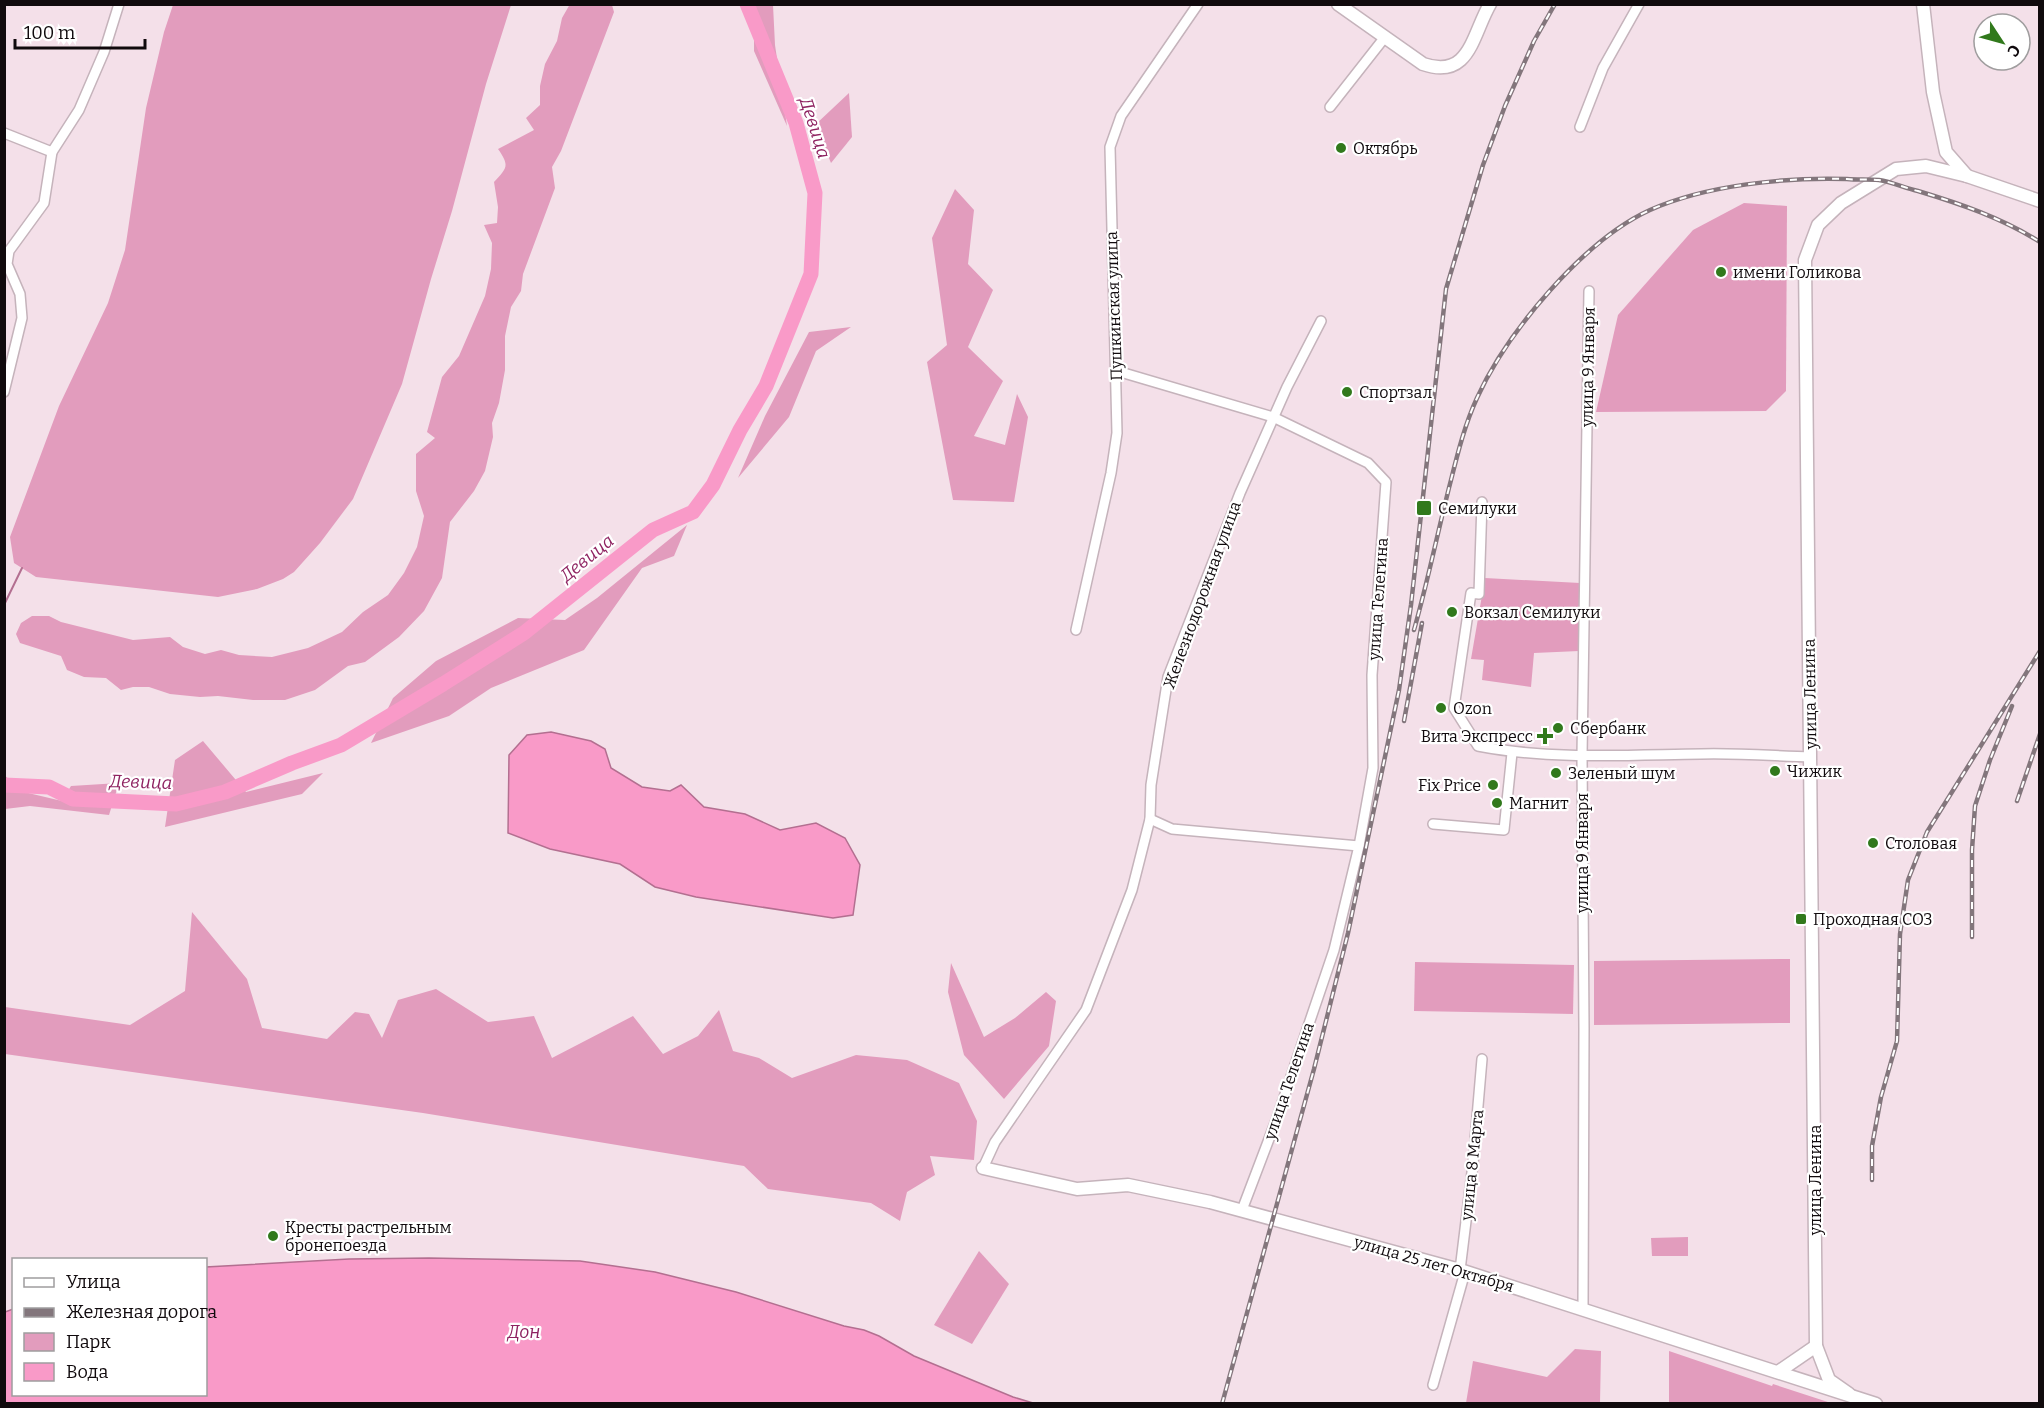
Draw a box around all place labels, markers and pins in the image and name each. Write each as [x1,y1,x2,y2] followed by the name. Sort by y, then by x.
[1353,139,1417,158] place label: Октябрь
[1334,141,1348,155] marker: Октябрь
[1733,263,1862,282] place label: имени Голикова
[1714,265,1728,279] marker: имени Голикова
[1359,383,1432,402] place label: Спортзал
[1340,385,1354,399] marker: Спортзал
[1415,499,1433,517] marker: Семилуки
[1438,499,1517,518] place label: Семилуки
[1464,603,1601,622] place label: Вокзал Семилуки
[1445,605,1459,619] marker: Вокзал Семилуки
[1453,699,1492,718] place label: Ozon
[1434,701,1448,715] marker: Ozon
[1570,719,1647,738] place label: Сбербанк
[1551,721,1565,735] marker: Сбербанк
[1421,727,1533,746] place label: Вита Экспресс
[1538,729,1552,743] marker: Вита Экспресс
[1787,762,1843,781] place label: Чижик
[1568,764,1675,783] place label: Зеленый шум
[1768,764,1782,778] marker: Чижик
[1549,766,1563,780] marker: Зеленый шум
[1418,776,1481,795] place label: Fix Price
[1486,778,1500,792] marker: Fix Price
[1509,794,1568,813] place label: Магнит
[1490,796,1504,810] marker: Магнит
[1885,834,1957,853] place label: Столовая
[1866,836,1880,850] marker: Столовая
[1813,910,1932,929] place label: Проходная СОЗ
[1794,912,1808,926] marker: Проходная СОЗ
[285,1218,451,1255] place label: Кресты растрельным бронепоезда
[266,1229,280,1243] marker: Кресты растрельным бронепоезда

